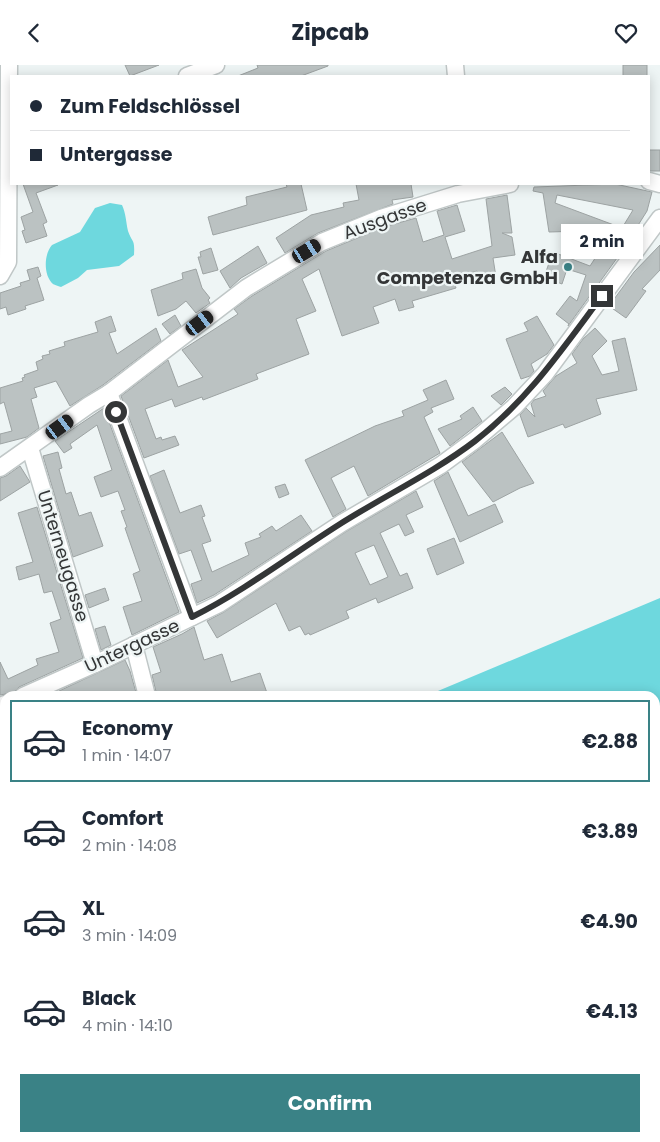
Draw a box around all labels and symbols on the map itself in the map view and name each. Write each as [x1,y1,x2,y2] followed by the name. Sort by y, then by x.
[340,192,430,245] street label: Ausgasse
[561,223,643,259] callout: 2 min
[290,237,323,265] car
[377,244,558,290] place label: Alfa Competenza GmbH
[562,261,574,273] marker: Alfa Competenza GmbH
[591,285,613,307] route end
[183,308,216,338] car
[105,401,127,423] route start
[43,412,76,442] car
[32,487,95,625] street label: Unterneugasse
[80,613,183,679] street label: Untergasse

